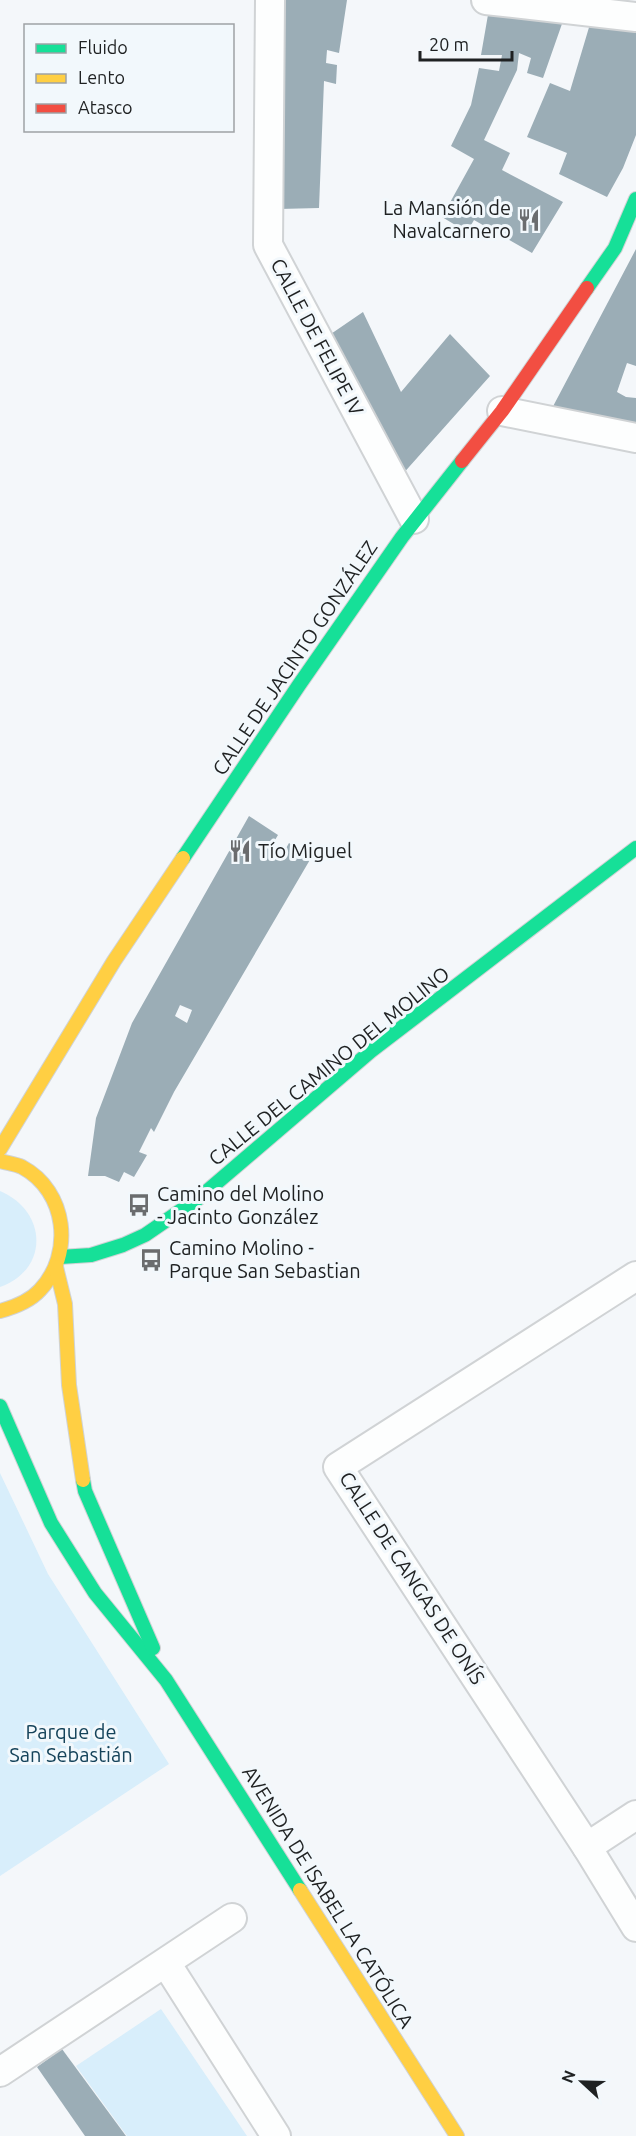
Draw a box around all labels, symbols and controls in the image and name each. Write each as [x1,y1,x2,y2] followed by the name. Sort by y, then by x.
[24,24,234,132] legend
[420,24,512,62] scale bar
[429,34,469,54] text: 20 m
[78,37,128,57] text: Fluido
[78,67,125,87] text: Lento
[78,97,133,117] text: Atasco
[383,196,511,242] place label: La Mansión de Navalcarnero
[516,207,542,233] restaurant icon: La Mansión de Navalcarnero
[266,254,369,419] street label: CALLE DE FELIPE IV
[207,536,382,779] street label: CALLE DE JACINTO GONZÁLEZ
[227,838,253,864] restaurant icon: Tío Miguel
[258,839,352,862] place label: Tío Miguel
[204,961,454,1170] street label: CALLE DEL CAMINO DEL MOLINO
[157,1182,324,1228] place label: Camino del Molino - Jacinto González
[126,1192,152,1218] bus stop icon: Camino del Molino - Jacinto González
[169,1236,361,1282] place label: Camino Molino - Parque San Sebastian
[138,1247,164,1273] bus stop icon: Camino Molino - Parque San Sebastian
[335,1467,490,1688] street label: CALLE DE CANGAS DE ONÍS
[9,1720,133,1766] park label: Parque de San Sebastián
[238,1762,419,2032] street label: AVENIDA DE ISABEL LA CATÓLICA
[552,2052,612,2112] north arrow
[558,2067,579,2085] text: N

